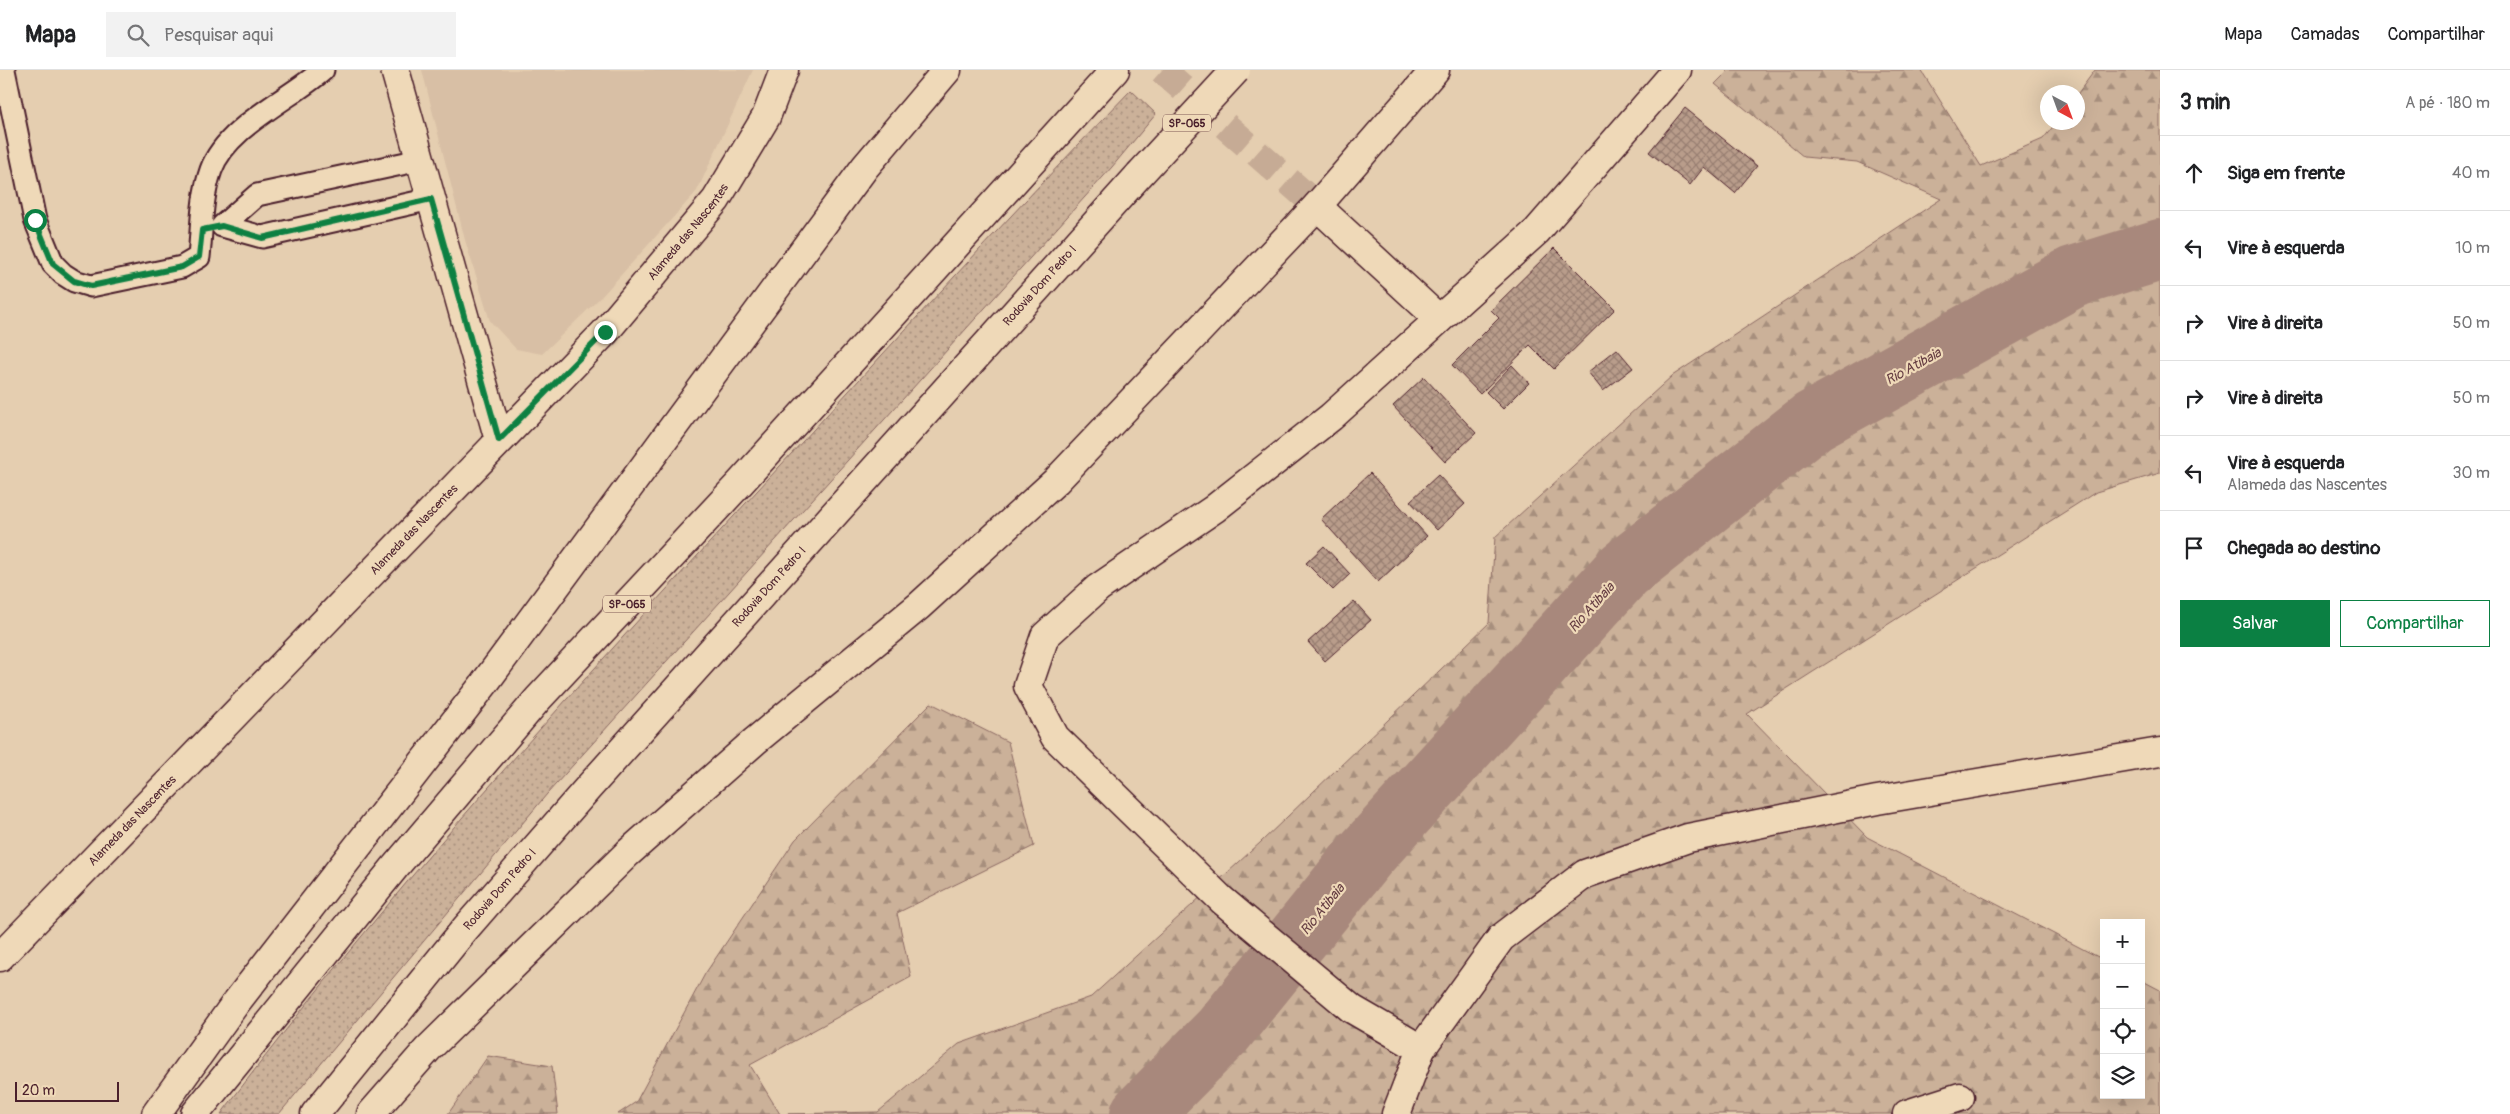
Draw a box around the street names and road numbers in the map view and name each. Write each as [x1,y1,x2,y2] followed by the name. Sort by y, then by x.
[1163,114,1211,132] road number: SP-065
[645,181,732,284] street label: Alameda das Nascentes
[1000,242,1080,329] street label: Rodovia Dom Pedro I
[367,481,462,578] street label: Alameda das Nascentes
[729,544,809,630] street label: Rodovia Dom Pedro I
[603,596,651,612] road number: SP-065
[85,772,180,869] street label: Alameda das Nascentes
[461,846,540,933] street label: Rodovia Dom Pedro I

